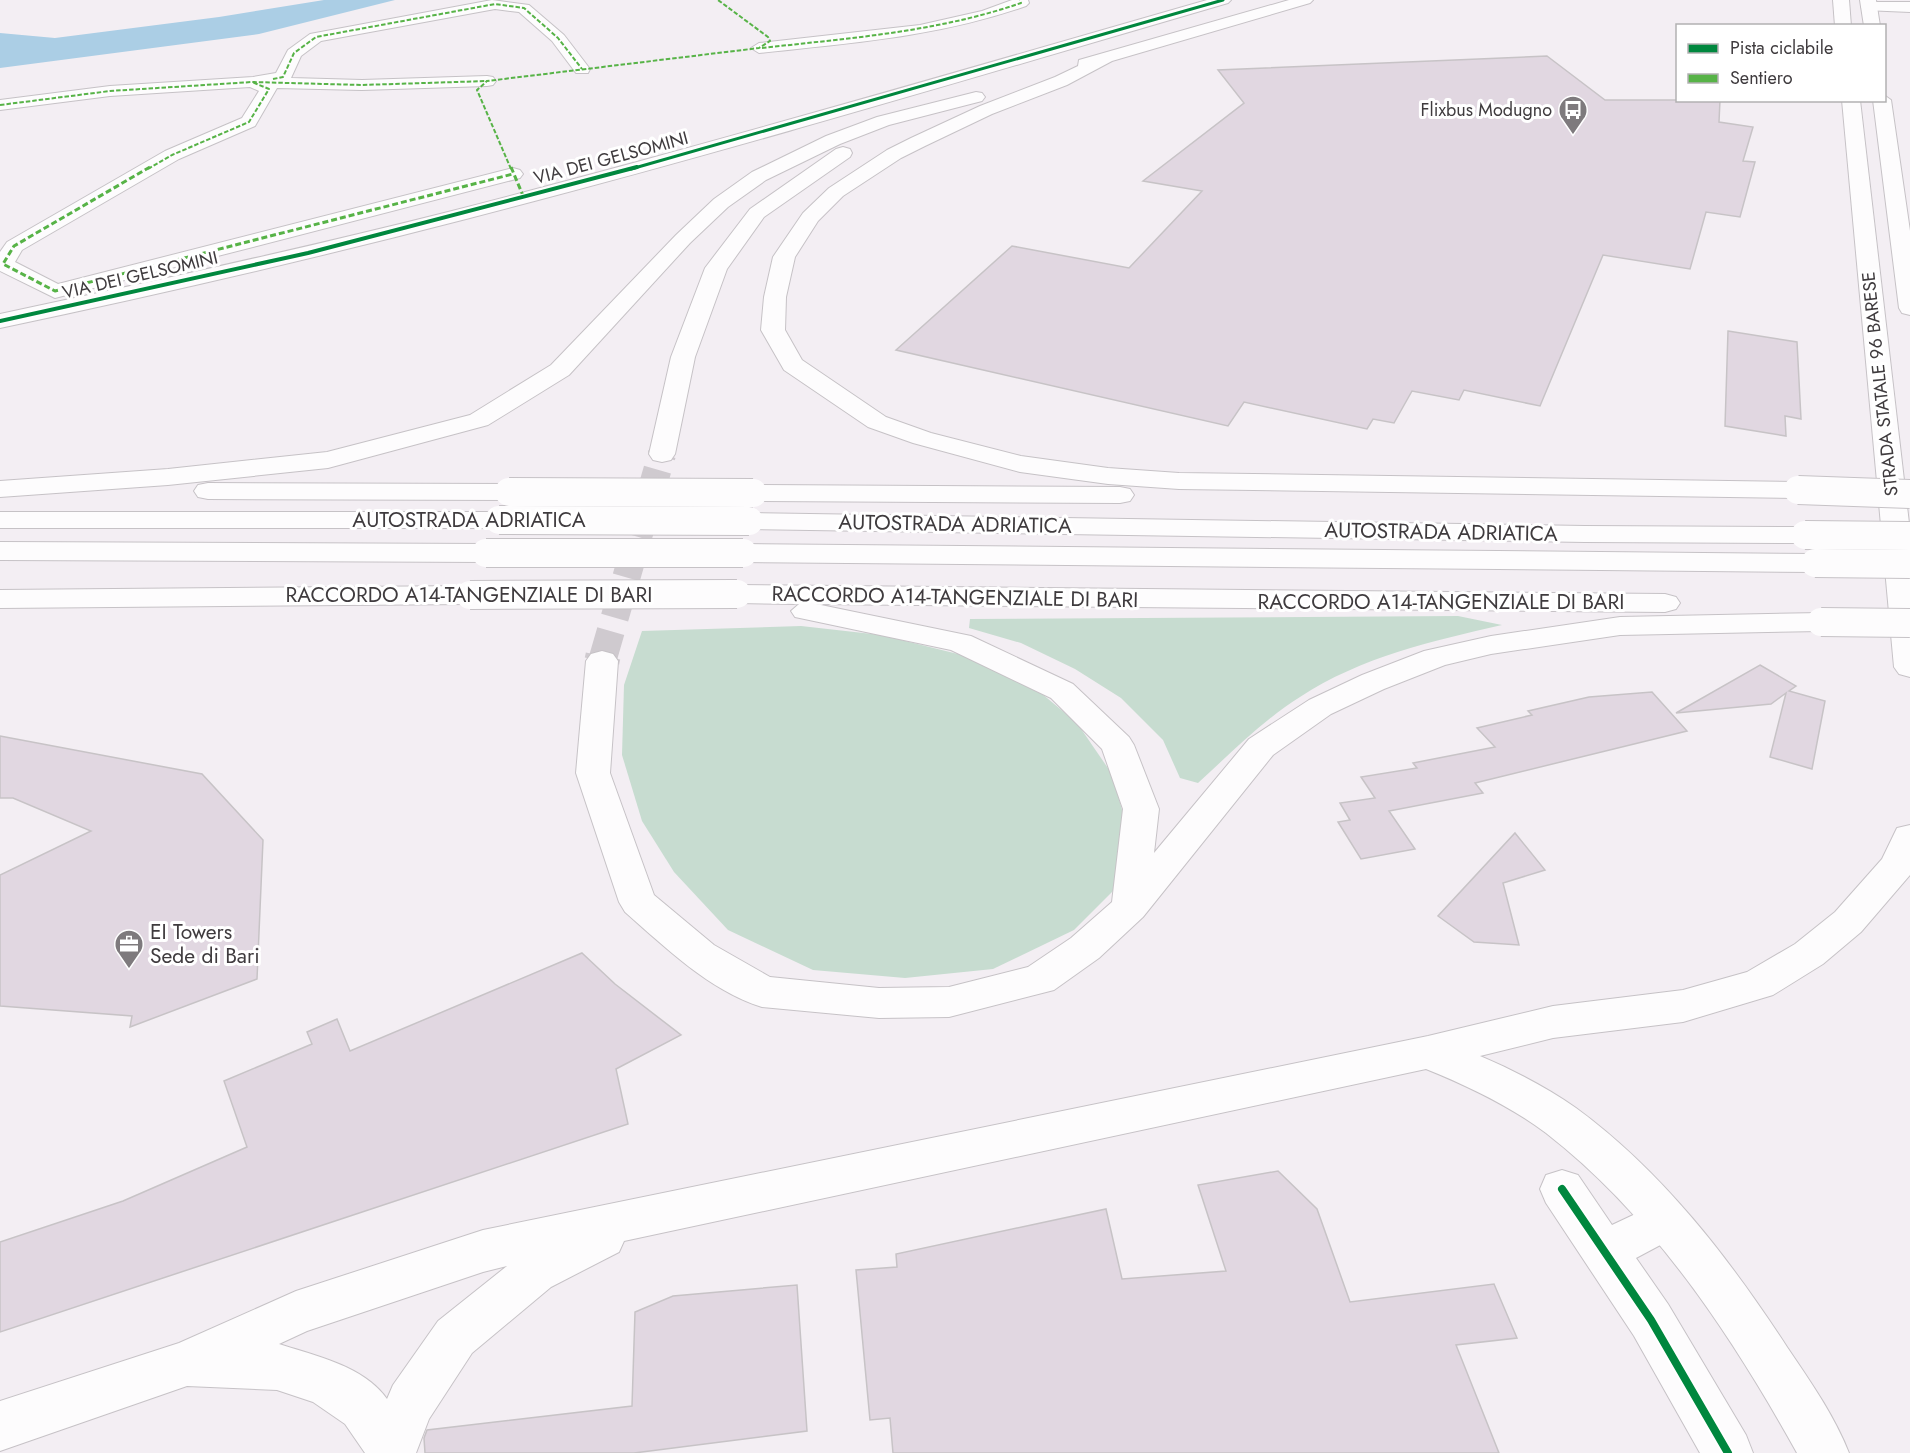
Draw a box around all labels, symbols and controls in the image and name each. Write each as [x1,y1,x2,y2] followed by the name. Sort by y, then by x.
[1676,24,1886,102] legend
[1730,35,1833,61] text: Pista ciclabile
[1730,65,1793,91] text: Sentiero
[1557,94,1589,136] bus stop icon: Flixbus Modugno
[1421,97,1552,123] place label: Flixbus Modugno
[531,125,691,191] street label: VIA DEI GELSOMINI
[60,244,220,306] street label: VIA DEI GELSOMINI
[1855,270,1905,498] street label: STRADA STATALE 96 BARESE
[352,505,586,535] street label: AUTOSTRADA ADRIATICA
[838,507,1072,541] street label: AUTOSTRADA ADRIATICA
[1324,515,1558,549] street label: AUTOSTRADA ADRIATICA
[771,579,1139,615] street label: RACCORDO A14-TANGENZIALE DI BARI
[286,580,652,610] street label: RACCORDO A14-TANGENZIALE DI BARI
[1258,587,1624,617] street label: RACCORDO A14-TANGENZIALE DI BARI
[150,917,260,971] place label: EI Towers Sede di Bari
[113,928,145,970] office icon: EI Towers Sede di Bari

